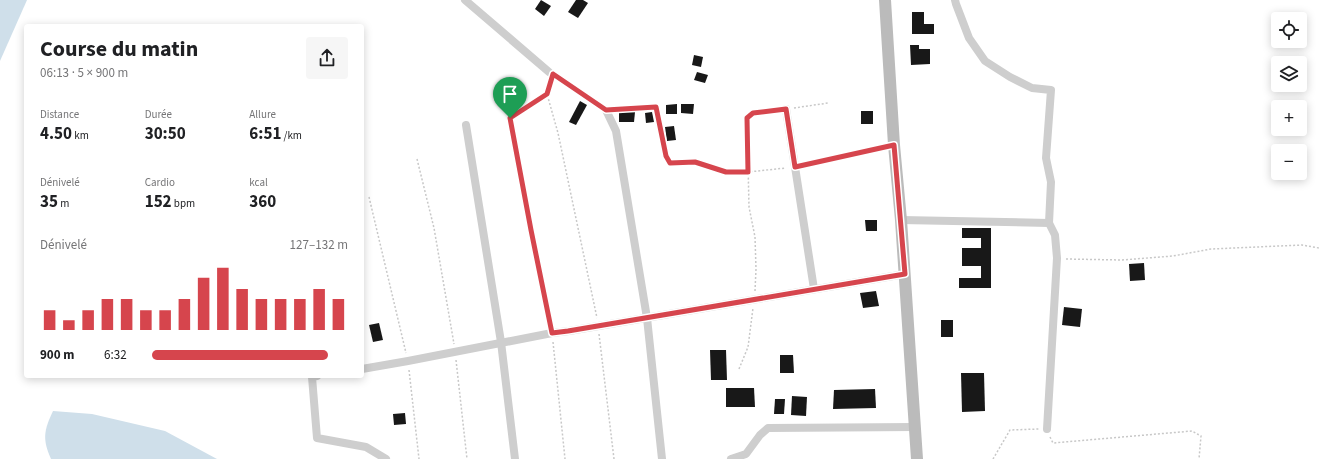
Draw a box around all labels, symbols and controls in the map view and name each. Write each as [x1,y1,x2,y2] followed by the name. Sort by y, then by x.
[1271,12,1307,180] map controls
[1271,12,1307,48] button: locate
[40,33,198,65] text: Course du matin
[306,37,348,79] button: share
[1271,56,1307,92] button: layers
[40,64,128,82] text: 06:13 · 5 × 900 m
[493,77,527,118] pin
[499,83,521,105] icon: arrive
[1271,100,1307,136] button: +
[40,107,79,122] text: Distance
[145,107,172,122] text: Durée
[249,107,276,122] text: Allure
[40,122,72,146] text: 4.50
[145,122,186,146] text: 30:50
[249,122,281,146] text: 6:51
[72,128,89,143] text: km
[281,128,302,143] text: /km
[1271,144,1307,180] button: −
[40,175,80,190] text: Dénivelé
[145,175,175,190] text: Cardio
[249,175,268,190] text: kcal
[40,190,58,214] text: 35
[145,190,172,214] text: 152
[249,190,276,214] text: 360
[58,196,69,211] text: m
[172,196,195,211] text: bpm
[40,236,87,254] text: Dénivelé
[290,236,348,254] text: 127–132 m
[40,346,74,364] text: 900 m
[104,346,127,364] text: 6:32

